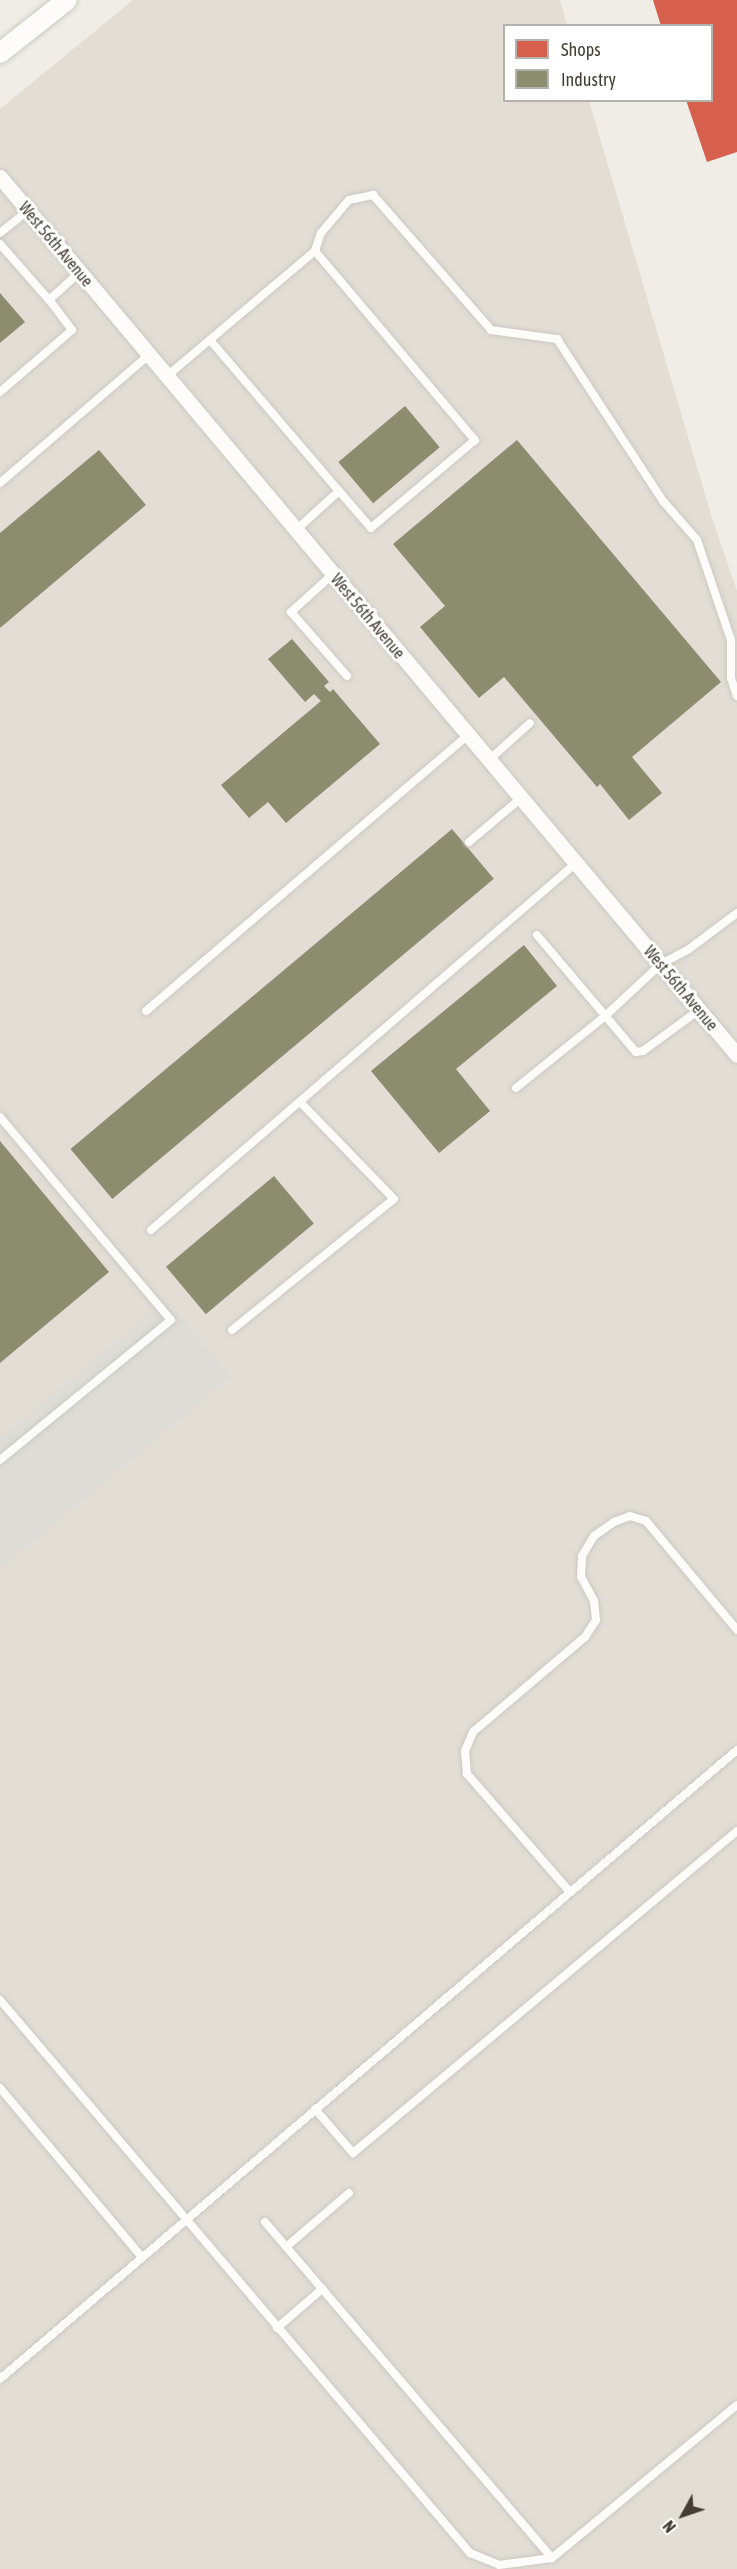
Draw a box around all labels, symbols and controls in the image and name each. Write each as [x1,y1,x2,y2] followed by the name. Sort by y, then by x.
[503,24,713,102] legend
[561,39,601,60] text: Shops
[561,69,616,90] text: Industry
[15,198,97,290] street label: West 56th Avenue
[327,570,409,662] street label: West 56th Avenue
[640,942,722,1034] street label: West 56th Avenue
[653,2485,713,2545] north arrow
[659,2517,679,2536] text: N

